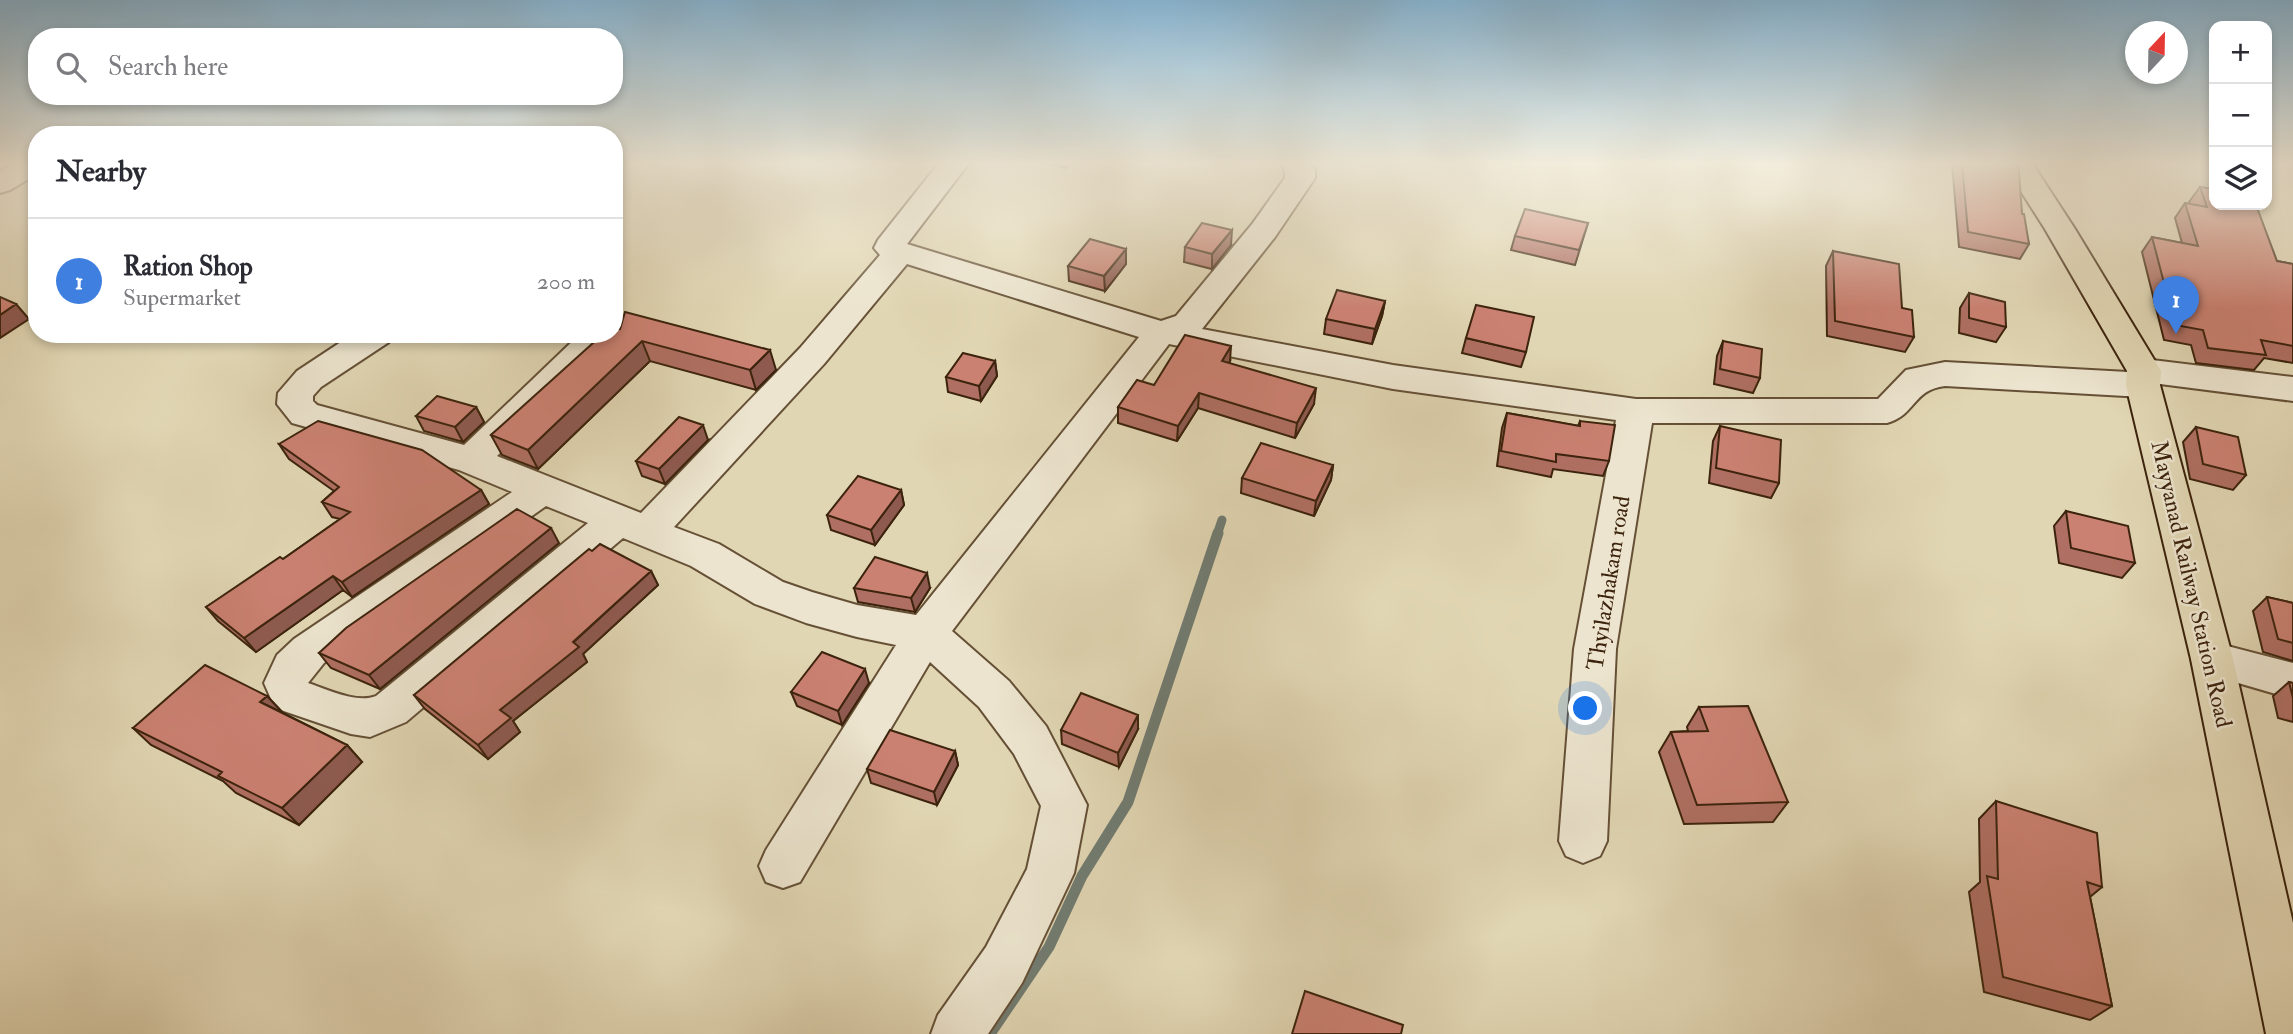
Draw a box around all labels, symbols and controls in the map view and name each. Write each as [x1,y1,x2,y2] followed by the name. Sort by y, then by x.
[2125,21,2188,84] north arrow
[2209,21,2272,210] map controls
[2209,21,2272,84] button: +
[28,28,623,105] search box
[52,48,90,86] icon: search
[108,51,228,83] text: Search here
[2209,84,2272,147] button: −
[2209,147,2272,210] button: layers
[56,153,146,190] text: Nearby
[123,251,253,283] text: Ration Shop
[75,267,83,296] text: 1
[537,267,595,296] text: 200 m
[2153,276,2199,334] pin: 1
[123,283,241,312] text: Supermarket
[2144,438,2239,730] street label: Mayyanad Railway Station Road
[1580,494,1637,672] street label: Thyilazhakam road
[1568,691,1602,725] your location

